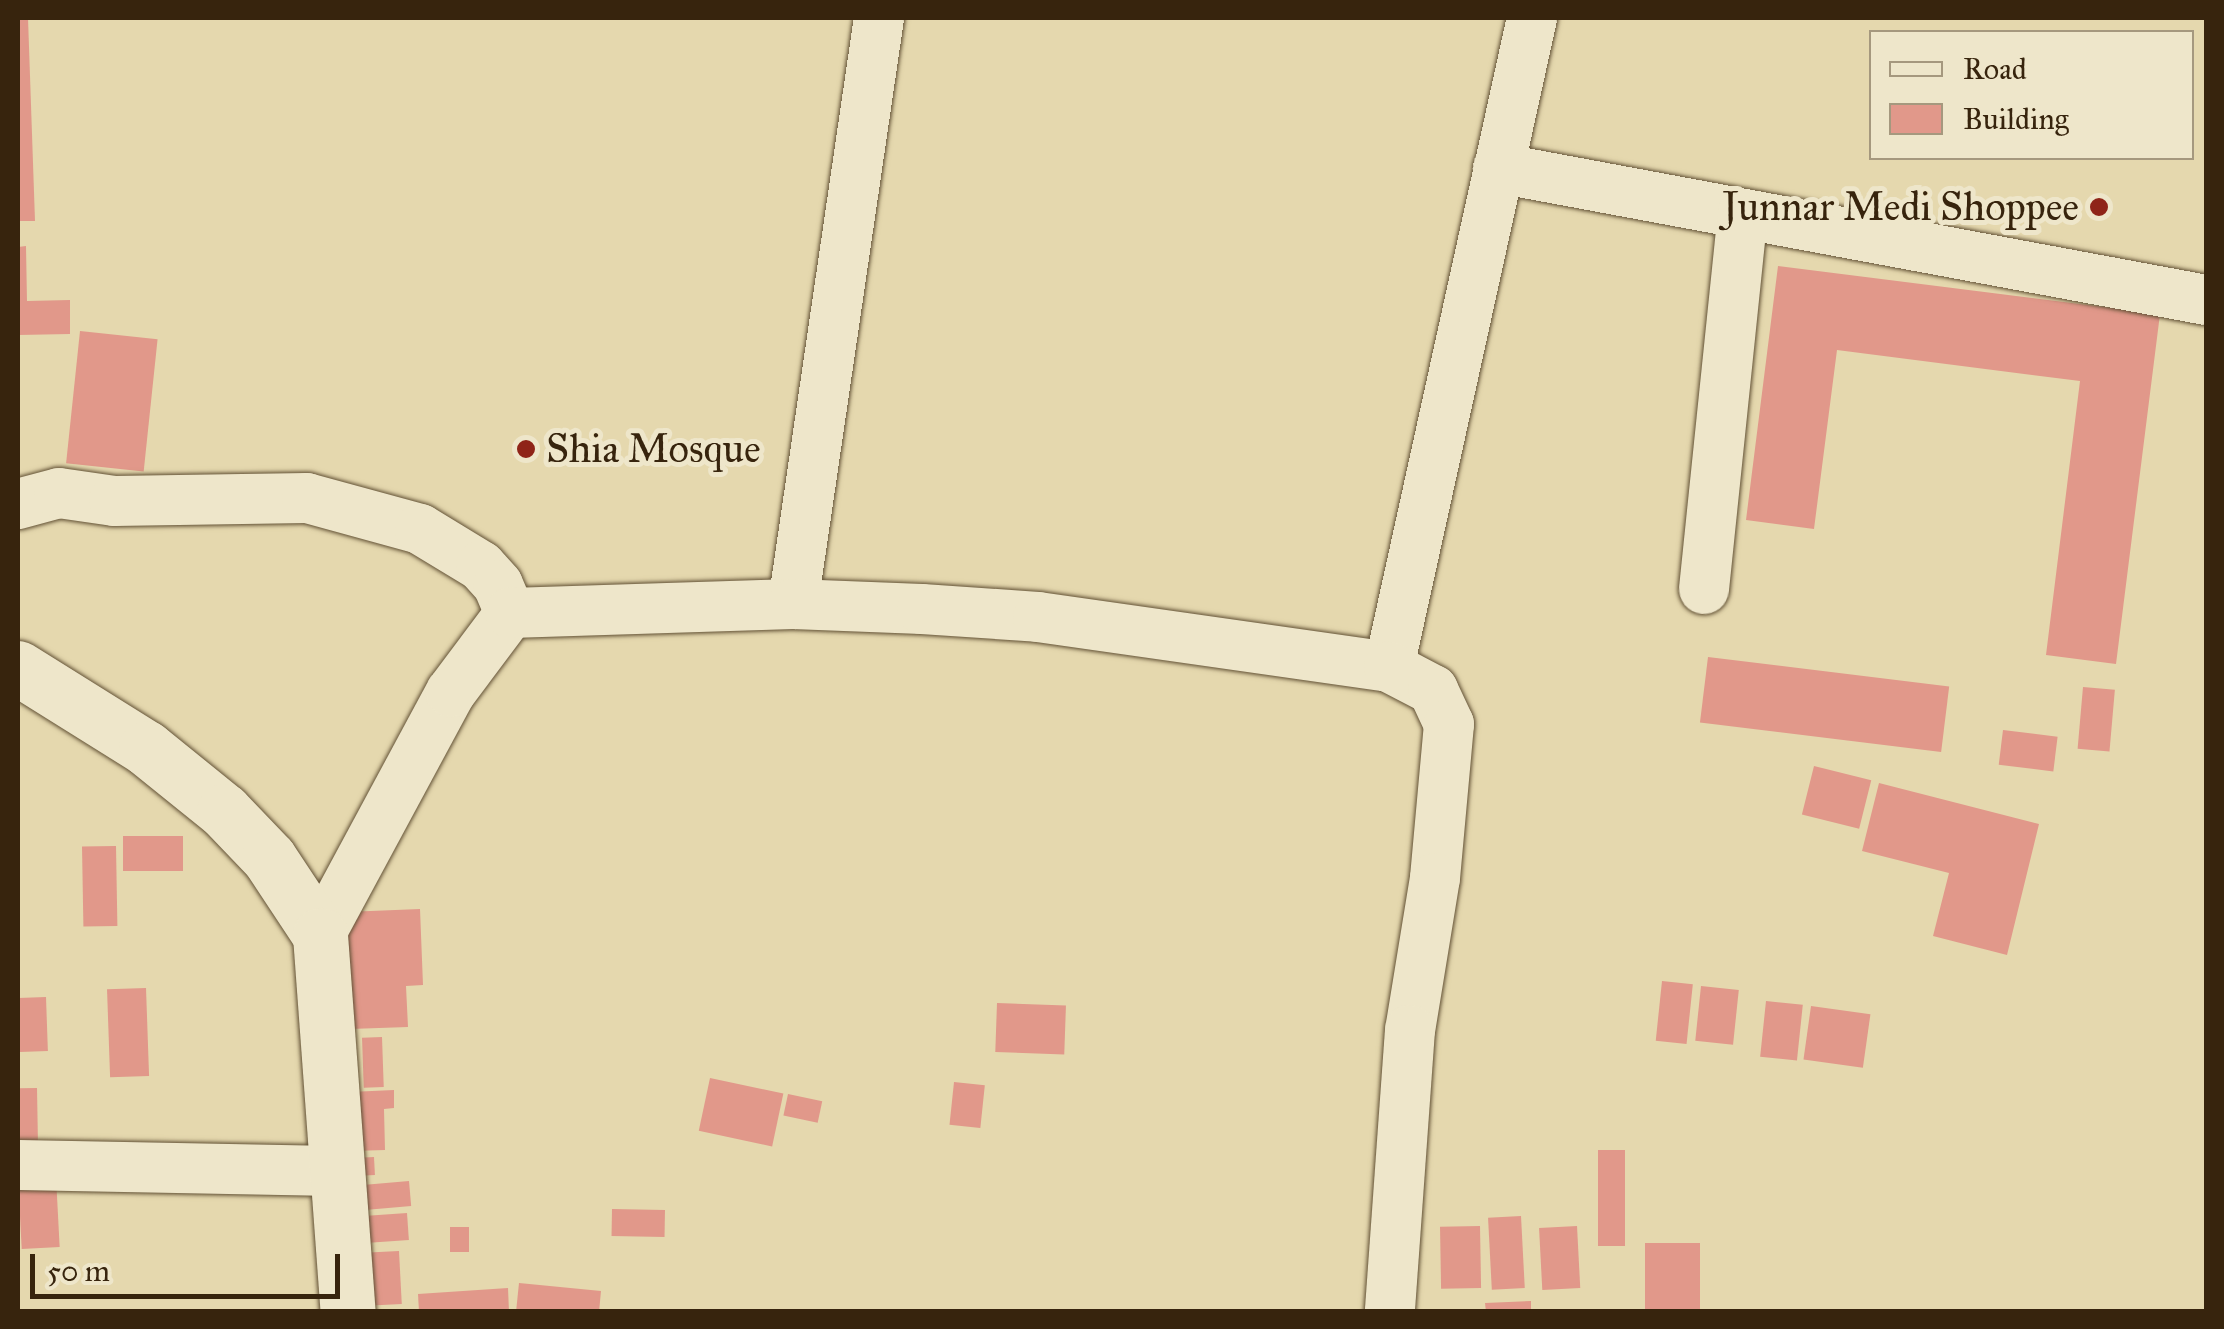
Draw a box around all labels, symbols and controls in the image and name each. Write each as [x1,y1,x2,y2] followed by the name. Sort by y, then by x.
[1869,30,2194,160] legend
[1963,51,2027,87] text: Road
[1963,101,2069,137] text: Building
[1723,183,2079,231] place label: Junnar Medi Shoppee
[2088,196,2110,218] marker: Junnar Medi Shoppee
[546,425,761,473] place label: Shia Mosque
[515,438,537,460] marker: Shia Mosque
[35,1234,345,1296] scale bar
[47,1253,110,1289] text: 50 m

